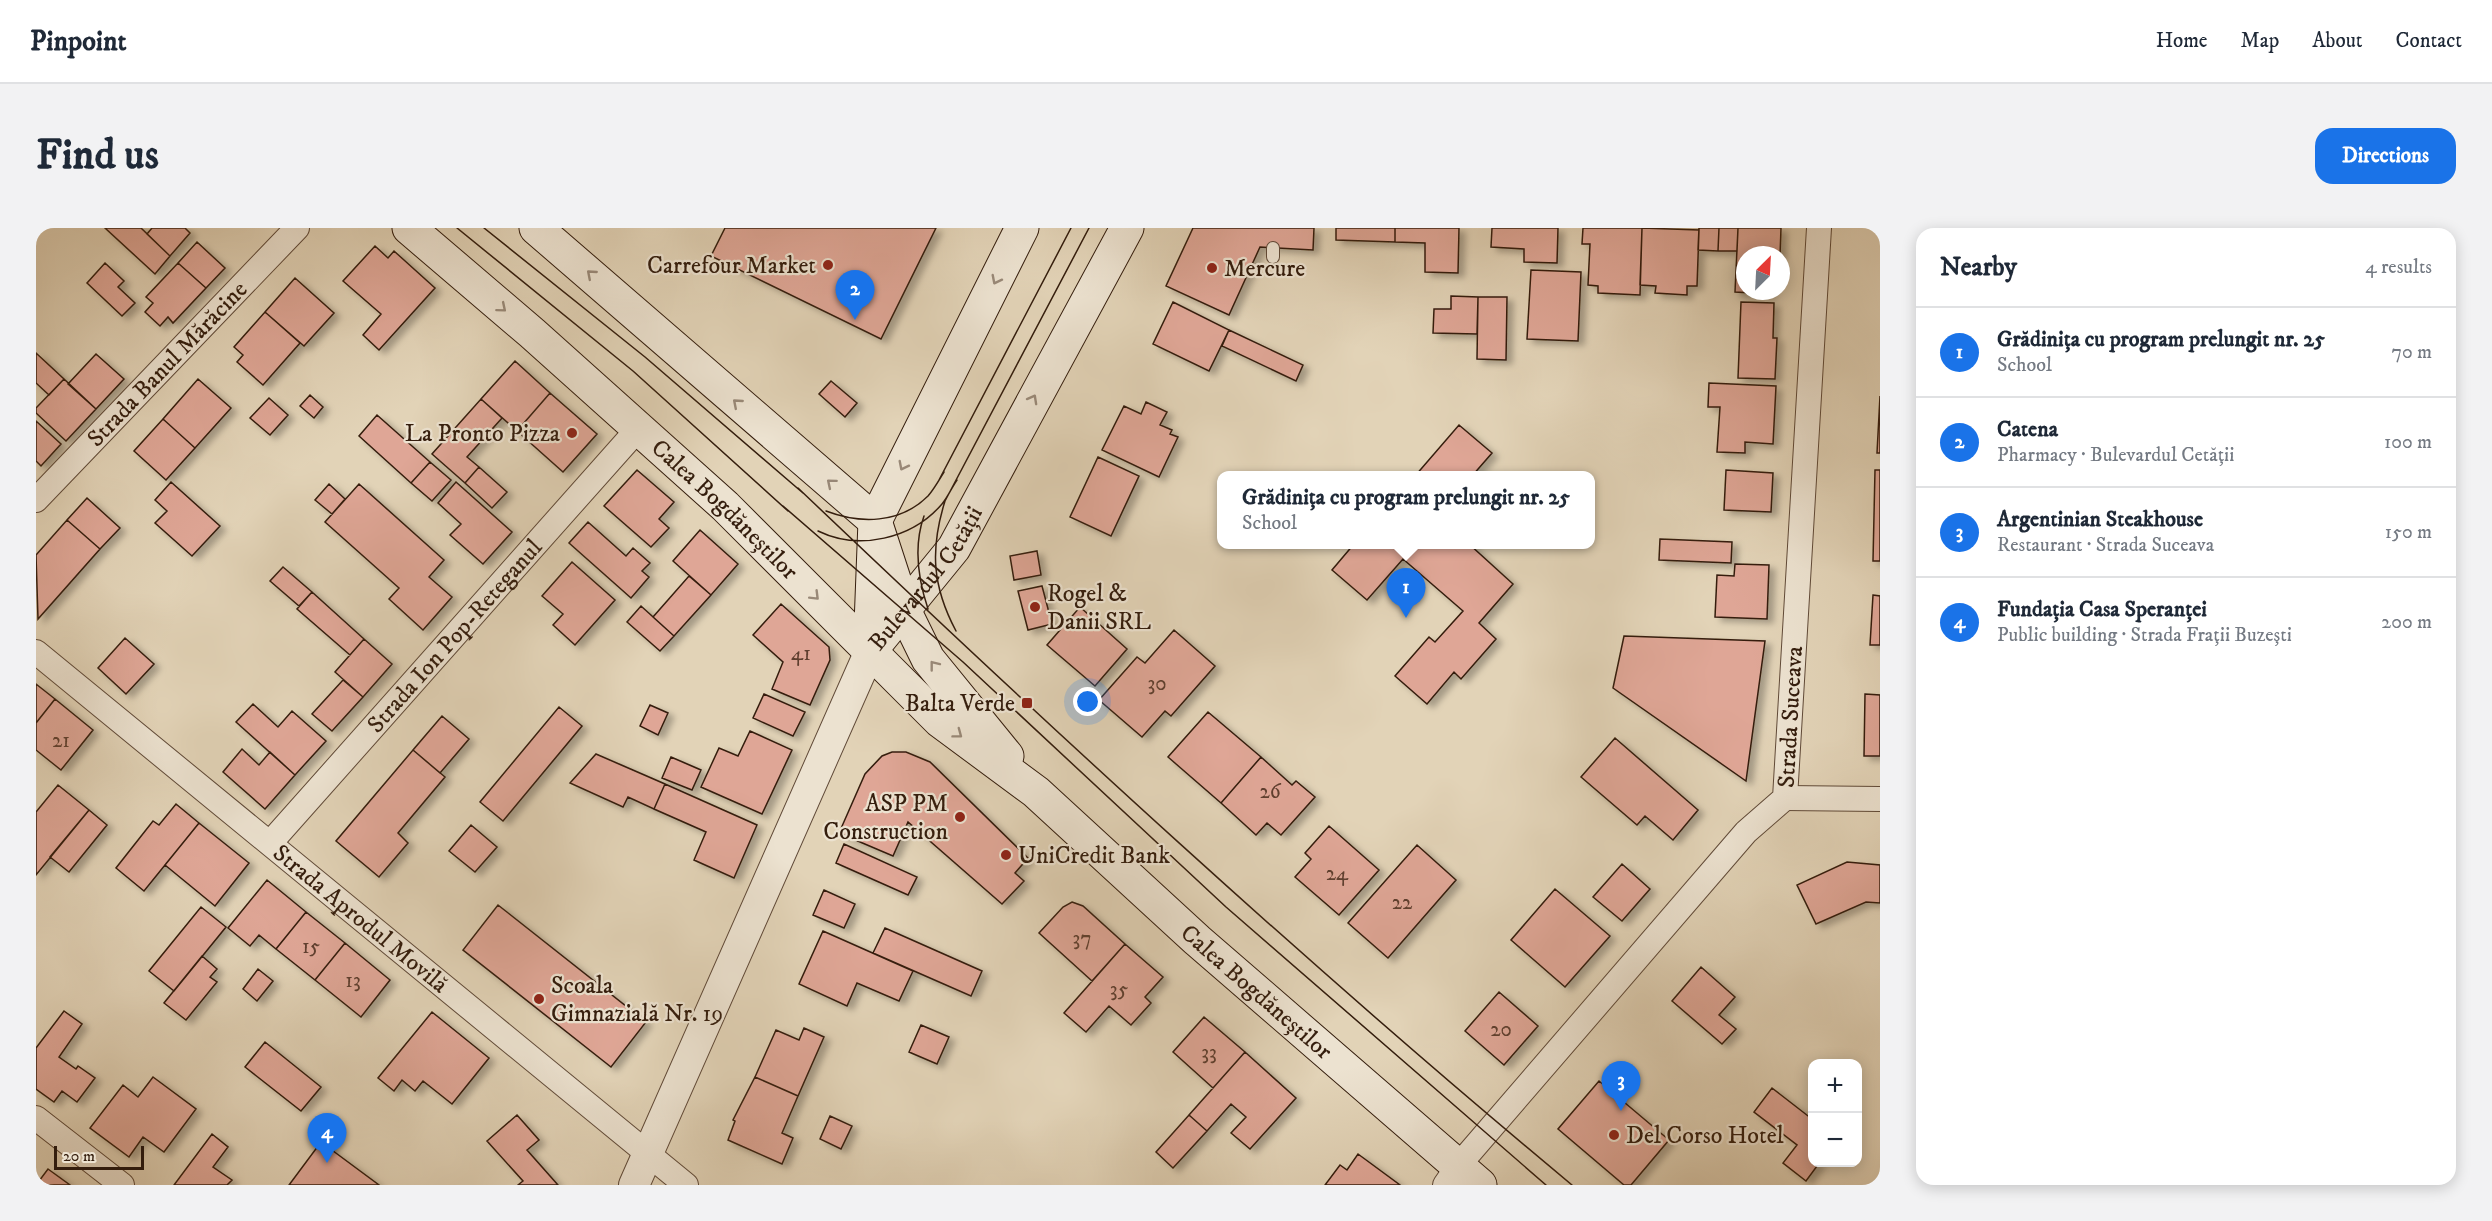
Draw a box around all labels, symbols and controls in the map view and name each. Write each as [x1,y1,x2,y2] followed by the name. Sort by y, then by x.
[30,24,126,59] text: Pinpoint
[2156,28,2208,54] text: Home
[2241,28,2279,54] text: Map
[2312,28,2363,54] text: About
[2396,28,2462,54] text: Contact
[2315,128,2456,184] button: Directions
[36,130,159,182] text: Find us
[1736,246,1790,300] north arrow
[647,251,816,281] place label: Carrefour Market
[1940,251,2017,284] text: Nearby
[1224,254,1305,284] place label: Mercure
[2365,255,2432,280] text: 4 results
[821,258,835,272] marker: Carrefour Market
[1205,261,1219,275] marker: Mercure
[587,270,598,281] one-way arrow
[836,270,874,320] pin: 2
[992,274,1003,285] one-way arrow
[81,275,254,454] street label: Strada Banul Mărăcine
[495,301,506,312] one-way arrow
[1997,326,2325,353] text: Grădinița cu program prelungit nr. 25
[1956,340,1963,365] text: 1
[2391,340,2432,365] text: 70 m
[1997,353,2052,378] text: School
[1026,394,1037,405] one-way arrow
[733,399,744,410] one-way arrow
[1997,416,2058,443] text: Catena
[405,419,561,449] place label: La Pronto Pizza
[565,426,579,440] marker: La Pronto Pizza
[1955,430,1964,455] text: 2
[2384,430,2432,455] text: 100 m
[645,433,804,586] street label: Calea Bogdăneștilor
[1997,443,2234,468] text: Pharmacy · Bulevardul Cetății
[899,459,910,470] one-way arrow
[1217,471,1595,549] popup
[827,479,838,490] one-way arrow
[1242,484,1570,511] text: Grădinița cu program prelungit nr. 25
[863,501,990,657] street label: Bulevardul Cetății
[1997,506,2203,533] text: Argentinian Steakhouse
[1242,511,1297,536] text: School
[1956,520,1963,545] text: 3
[2385,520,2432,545] text: 150 m
[361,533,550,739] street label: Strada Ion Pop-Reteganul
[1997,533,2214,558] text: Restaurant · Strada Suceava
[1386,568,1426,618] pin: 1
[1047,579,1151,637] place label: Rogel & Danii SRL
[809,589,819,600] one-way arrow
[1997,596,2207,623] text: Fundația Casa Speranței
[1028,600,1042,614] marker: Rogel & Danii SRL
[1954,610,1965,635] text: 4
[2381,610,2432,635] text: 200 m
[1997,623,2292,648] text: Public building · Strada Frații Buzești
[791,641,811,667] house number: 41
[1772,644,1810,789] street label: Strada Suceava
[930,661,941,672] one-way arrow
[1147,671,1167,697] house number: 30
[1073,687,1102,716] your location
[905,689,1015,719] place label: Balta Verde
[1020,696,1034,710] marker: Balta Verde
[952,727,963,738] one-way arrow
[52,728,70,754] house number: 21
[1259,779,1282,805] house number: 26
[823,789,948,847] place label: ASP PM Construction
[953,810,967,824] marker: ASP PM Construction
[266,838,455,1000] street label: Strada Aprodul Movilă
[1018,841,1170,871] place label: UniCredit Bank
[999,848,1013,862] marker: UniCredit Bank
[1326,861,1349,887] house number: 24
[1392,890,1413,916] house number: 22
[1174,918,1338,1066] street label: Calea Bogdăneștilor
[1073,926,1091,952] house number: 37
[302,934,320,960] house number: 15
[345,968,361,994] house number: 13
[551,971,723,1029] place label: Scoala Gimnazială Nr. 19
[1110,977,1128,1003] house number: 35
[532,992,546,1006] marker: Scoala Gimnazială Nr. 19
[1490,1017,1512,1043] house number: 20
[1201,1040,1217,1066] house number: 33
[1808,1059,1862,1167] map controls
[1808,1059,1862,1113] button: +
[1602,1062,1640,1111] pin: 3
[1808,1113,1862,1167] button: −
[308,1114,346,1163] pin: 4
[1626,1121,1785,1151] place label: Del Corso Hotel
[1607,1128,1621,1142] marker: Del Corso Hotel
[54,1143,144,1170] scale bar
[63,1146,95,1166] text: 20 m

